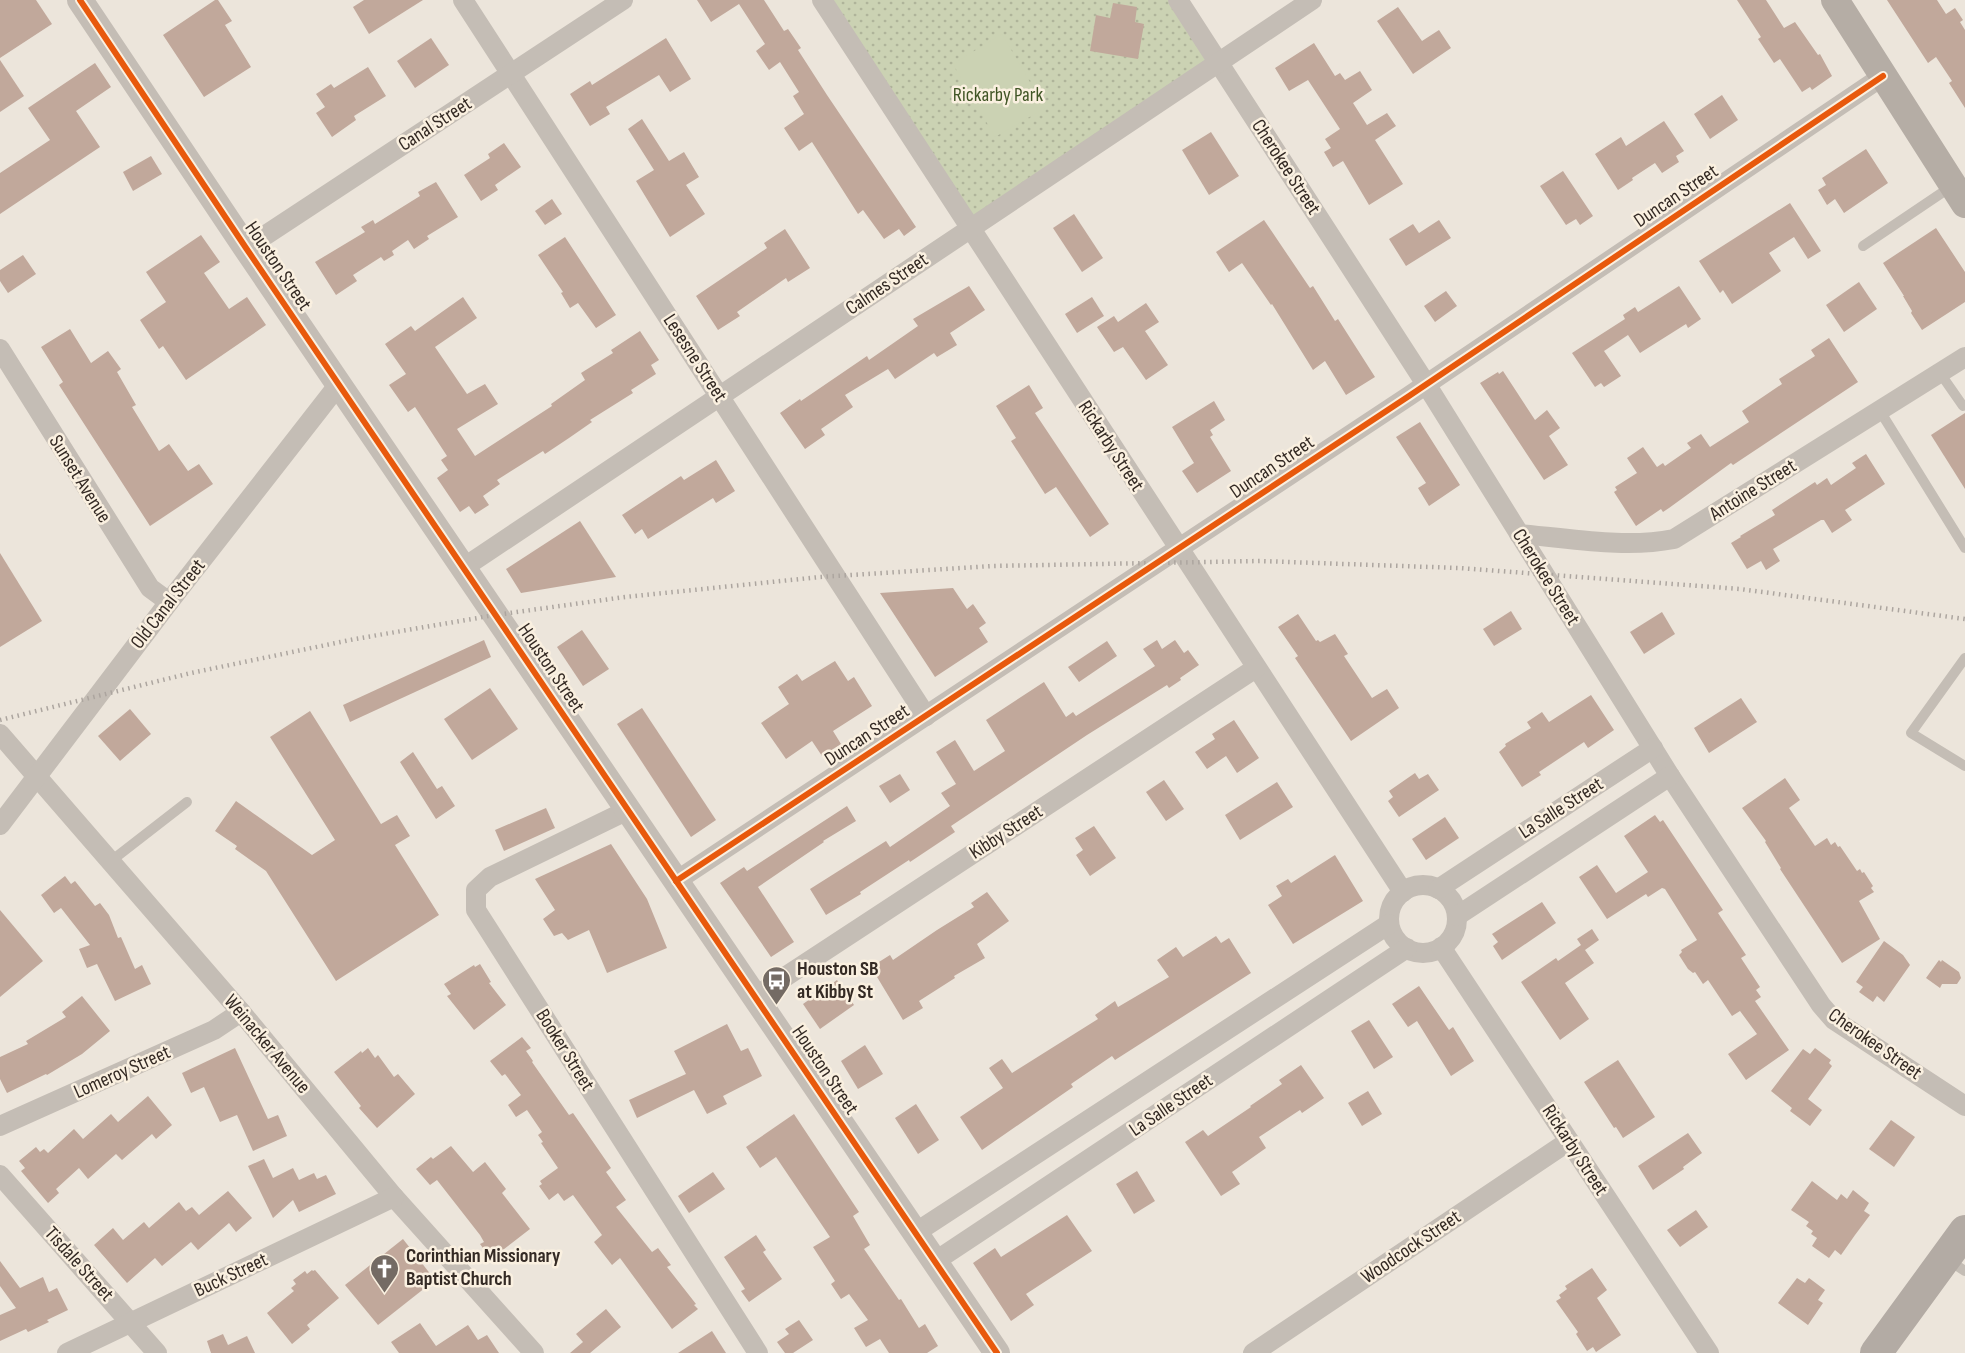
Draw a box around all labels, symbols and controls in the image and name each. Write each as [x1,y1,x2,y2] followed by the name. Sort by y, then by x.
[953,83,1044,107] park label: Rickarby Park
[394,91,476,157] street label: Canal Street
[1246,115,1326,219] street label: Cherokee Street
[1629,159,1723,233] street label: Duncan Street
[239,217,317,315] street label: Houston Street
[841,248,933,320] street label: Calmes Street
[658,310,732,406] street label: Lesesne Street
[1073,396,1149,496] street label: Rickarby Street
[1225,430,1319,504] street label: Duncan Street
[44,431,116,527] street label: Sunset Avenue
[1704,454,1801,527] street label: Antoine Street
[1507,525,1585,629] street label: Cherokee Street
[125,554,211,654] street label: Old Canal Street
[512,619,590,717] street label: Houston Street
[820,699,914,771] street label: Duncan Street
[1514,772,1608,844] street label: La Salle Street
[965,800,1047,864] street label: Kibby Street
[797,957,879,1004] place label: Houston SB at Kibby St
[760,964,792,1006] bus stop icon: Houston SB at Kibby St
[219,990,315,1098] street label: Weinacker Avenue
[1824,1003,1926,1085] street label: Cherokee Street
[530,1005,600,1095] street label: Booker Street
[786,1021,864,1119] street label: Houston Street
[70,1040,174,1104] street label: Lomeroy Street
[1125,1068,1217,1142] street label: La Salle Street
[1537,1100,1613,1200] street label: Rickarby Street
[1357,1205,1465,1289] street label: Woodcock Street
[39,1222,119,1306] street label: Tisdale Street
[406,1244,561,1291] place label: Corinthian Missionary Baptist Church
[190,1248,272,1302] street label: Buck Street
[369,1252,401,1294] church icon: Corinthian Missionary Baptist Church

